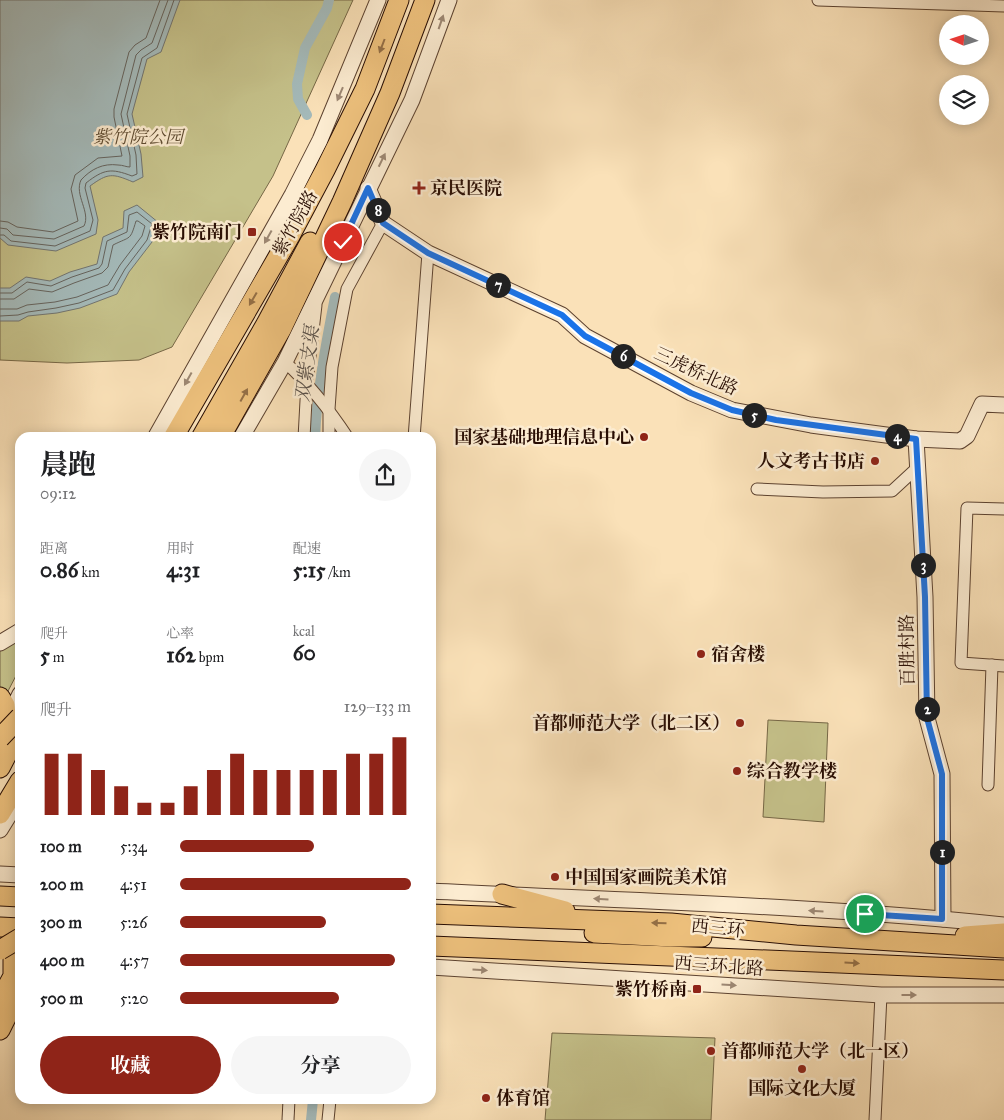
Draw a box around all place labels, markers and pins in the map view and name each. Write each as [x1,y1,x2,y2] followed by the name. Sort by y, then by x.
[430,177,502,199] place label: 京民医院
[412,181,426,195] marker: 京民医院
[366,198,390,222] pin: 8
[152,221,242,243] place label: 紫竹院南门
[322,221,364,263] pin
[246,226,258,238] marker: 紫竹院南门
[486,272,510,298] pin: 7
[610,344,636,368] pin: 6
[742,402,766,428] pin: 5
[884,424,910,448] pin: 4
[454,426,634,448] place label: 国家基础地理信息中心
[638,431,650,443] marker: 国家基础地理信息中心
[757,450,865,472] place label: 人文考古书店
[869,455,881,467] marker: 人文考古书店
[910,552,936,578] pin: 3
[711,643,765,665] place label: 宿舍楼
[695,648,707,660] marker: 宿舍楼
[914,696,940,722] pin: 2
[532,712,730,734] place label: 首都师范大学（北二区）
[734,717,746,729] marker: 首都师范大学（北二区）
[747,760,837,782] place label: 综合教学楼
[731,765,743,777] marker: 综合教学楼
[930,840,954,864] pin: 1
[565,866,727,888] place label: 中国国家画院美术馆
[549,871,561,883] marker: 中国国家画院美术馆
[844,893,886,935] pin
[615,978,687,1000] place label: 紫竹桥南
[691,983,703,995] marker: 紫竹桥南
[721,1040,919,1062] place label: 首都师范大学（北一区）
[705,1045,717,1057] marker: 首都师范大学（北一区）
[796,1063,808,1075] marker: 国际文化大厦
[748,1077,856,1099] place label: 国际文化大厦
[496,1087,550,1109] place label: 体育馆
[480,1092,492,1104] marker: 体育馆

